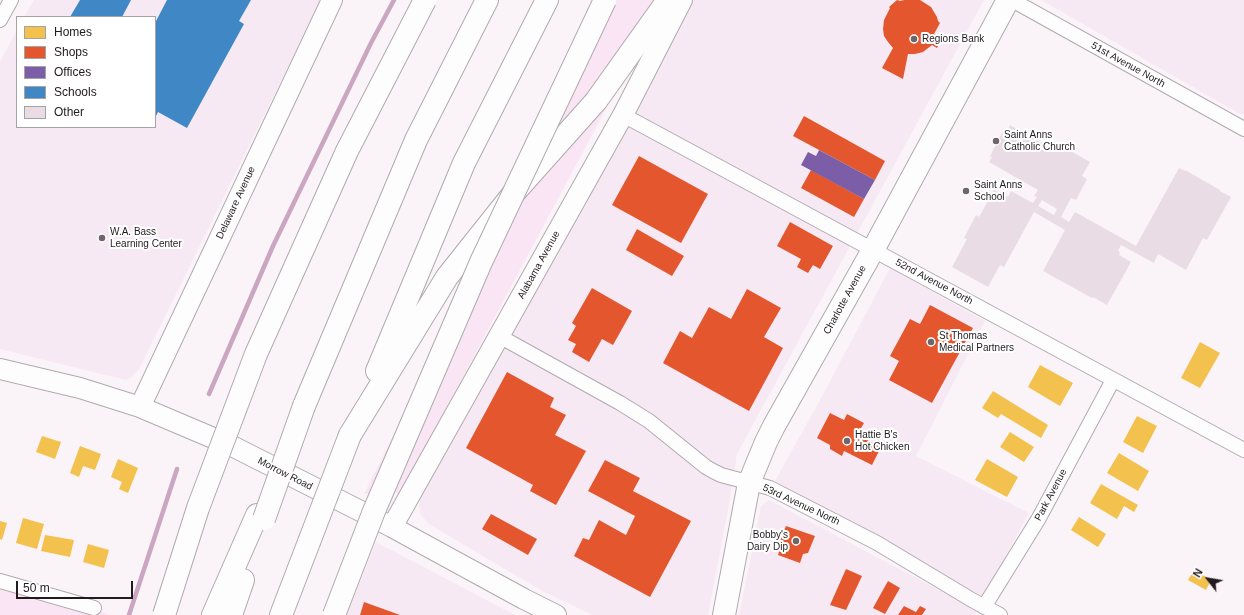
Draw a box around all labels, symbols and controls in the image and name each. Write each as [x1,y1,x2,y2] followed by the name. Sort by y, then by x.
[16,16,156,128] legend
[54,25,92,39] text: Homes
[922,33,984,45] place label: Regions Bank
[909,34,919,44] marker: Regions Bank
[1089,40,1167,90] street label: 51st Avenue North
[54,45,88,59] text: Shops
[54,65,91,79] text: Offices
[54,85,97,99] text: Schools
[54,105,84,119] text: Other
[1004,129,1075,152] place label: Saint Anns Catholic Church
[991,136,1001,146] marker: Saint Anns Catholic Church
[214,165,258,241] street label: Delaware Avenue
[974,179,1022,202] place label: Saint Anns School
[961,186,971,196] marker: Saint Anns School
[110,226,182,250] place label: W.A. Bass Learning Center
[515,229,563,301] street label: Alabama Avenue
[97,233,107,243] marker: W.A. Bass Learning Center
[893,257,975,307] street label: 52nd Avenue North
[821,263,869,337] street label: Charlotte Avenue
[939,330,1014,354] place label: St Thomas Medical Partners
[926,337,936,347] marker: St Thomas Medical Partners
[855,429,909,452] place label: Hattie B's Hot Chicken
[842,436,852,446] marker: Hattie B's Hot Chicken
[256,455,314,493] street label: Morrow Road
[1032,467,1070,523] street label: Park Avenue
[761,482,841,528] street label: 53rd Avenue North
[747,529,788,552] place label: Bobby's Dairy Dip
[791,536,801,546] marker: Bobby's Dairy Dip
[1188,559,1228,599] north arrow
[1191,566,1205,579] text: N
[18,573,135,599] scale bar
[23,581,50,595] text: 50 m

